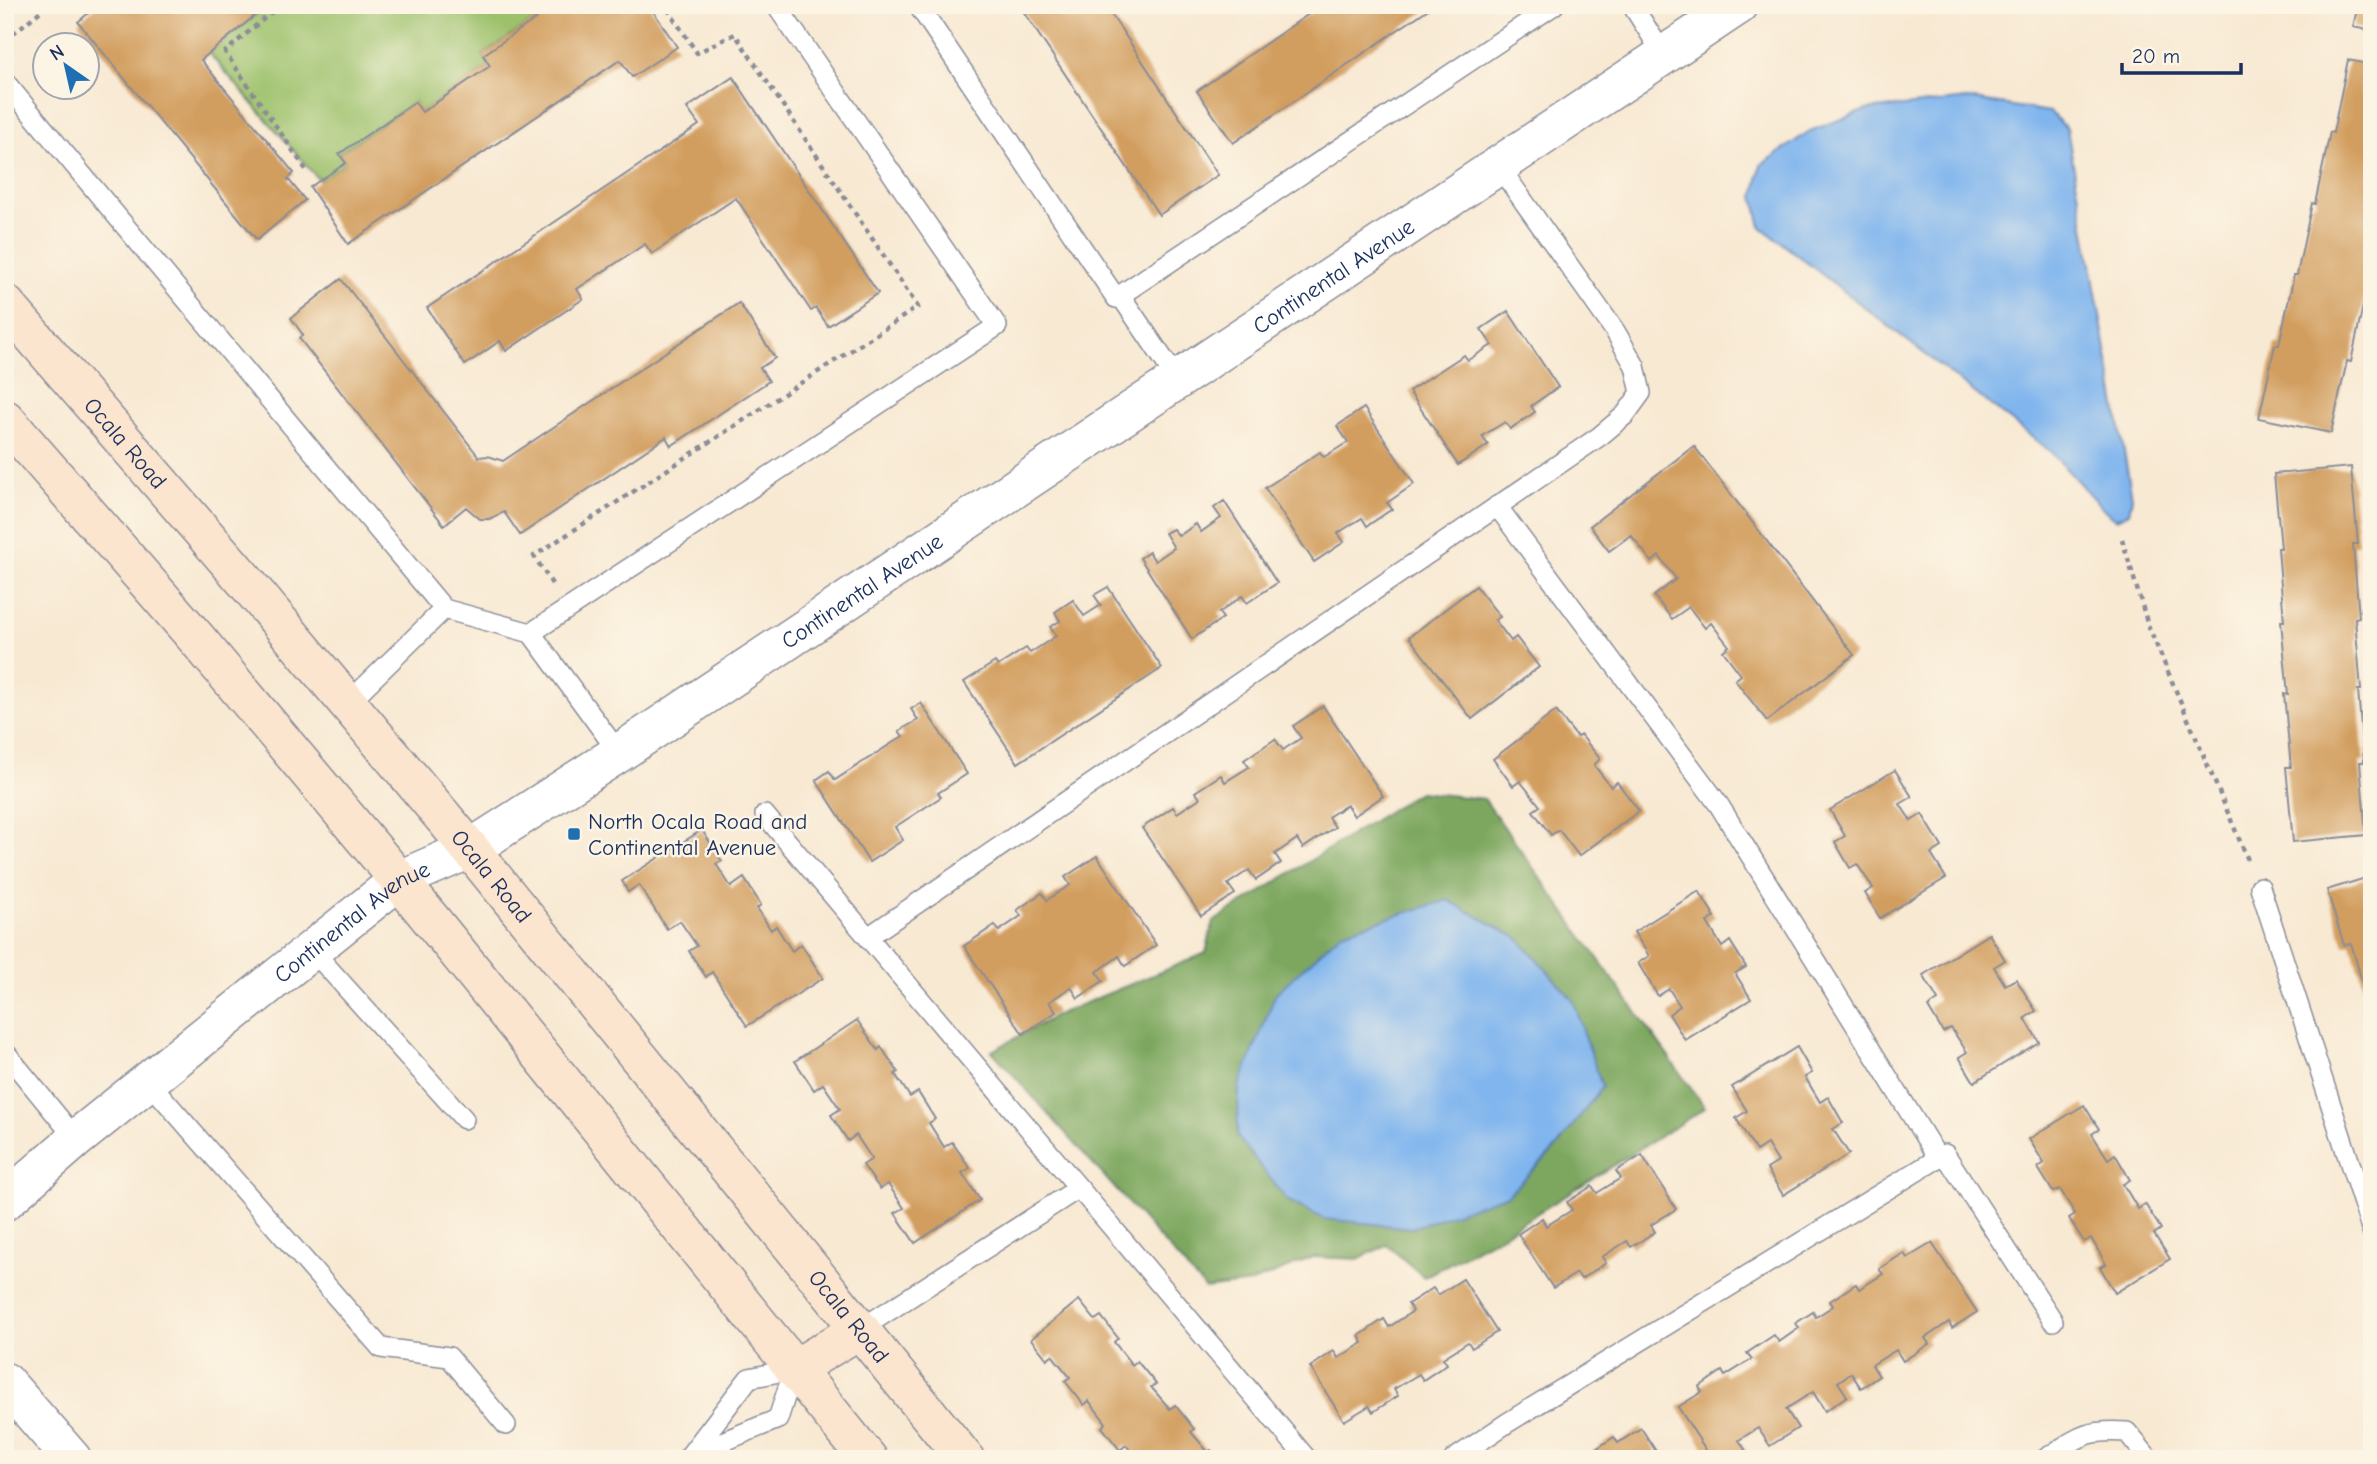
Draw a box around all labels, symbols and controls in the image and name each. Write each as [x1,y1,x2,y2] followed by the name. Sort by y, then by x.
[32,32,102,102] north arrow
[2122,32,2240,76] scale bar
[46,40,68,65] text: N
[2132,44,2180,68] text: 20 m
[1247,212,1419,339] street label: Continental Avenue
[79,392,172,494] street label: Ocala Road
[776,527,948,654] street label: Continental Avenue
[588,808,807,861] place label: North Ocala Road and Continental Avenue
[446,824,538,928] street label: Ocala Road
[566,826,582,842] marker: North Ocala Road and Continental Avenue
[268,855,434,988] street label: Continental Avenue
[803,1264,895,1368] street label: Ocala Road

